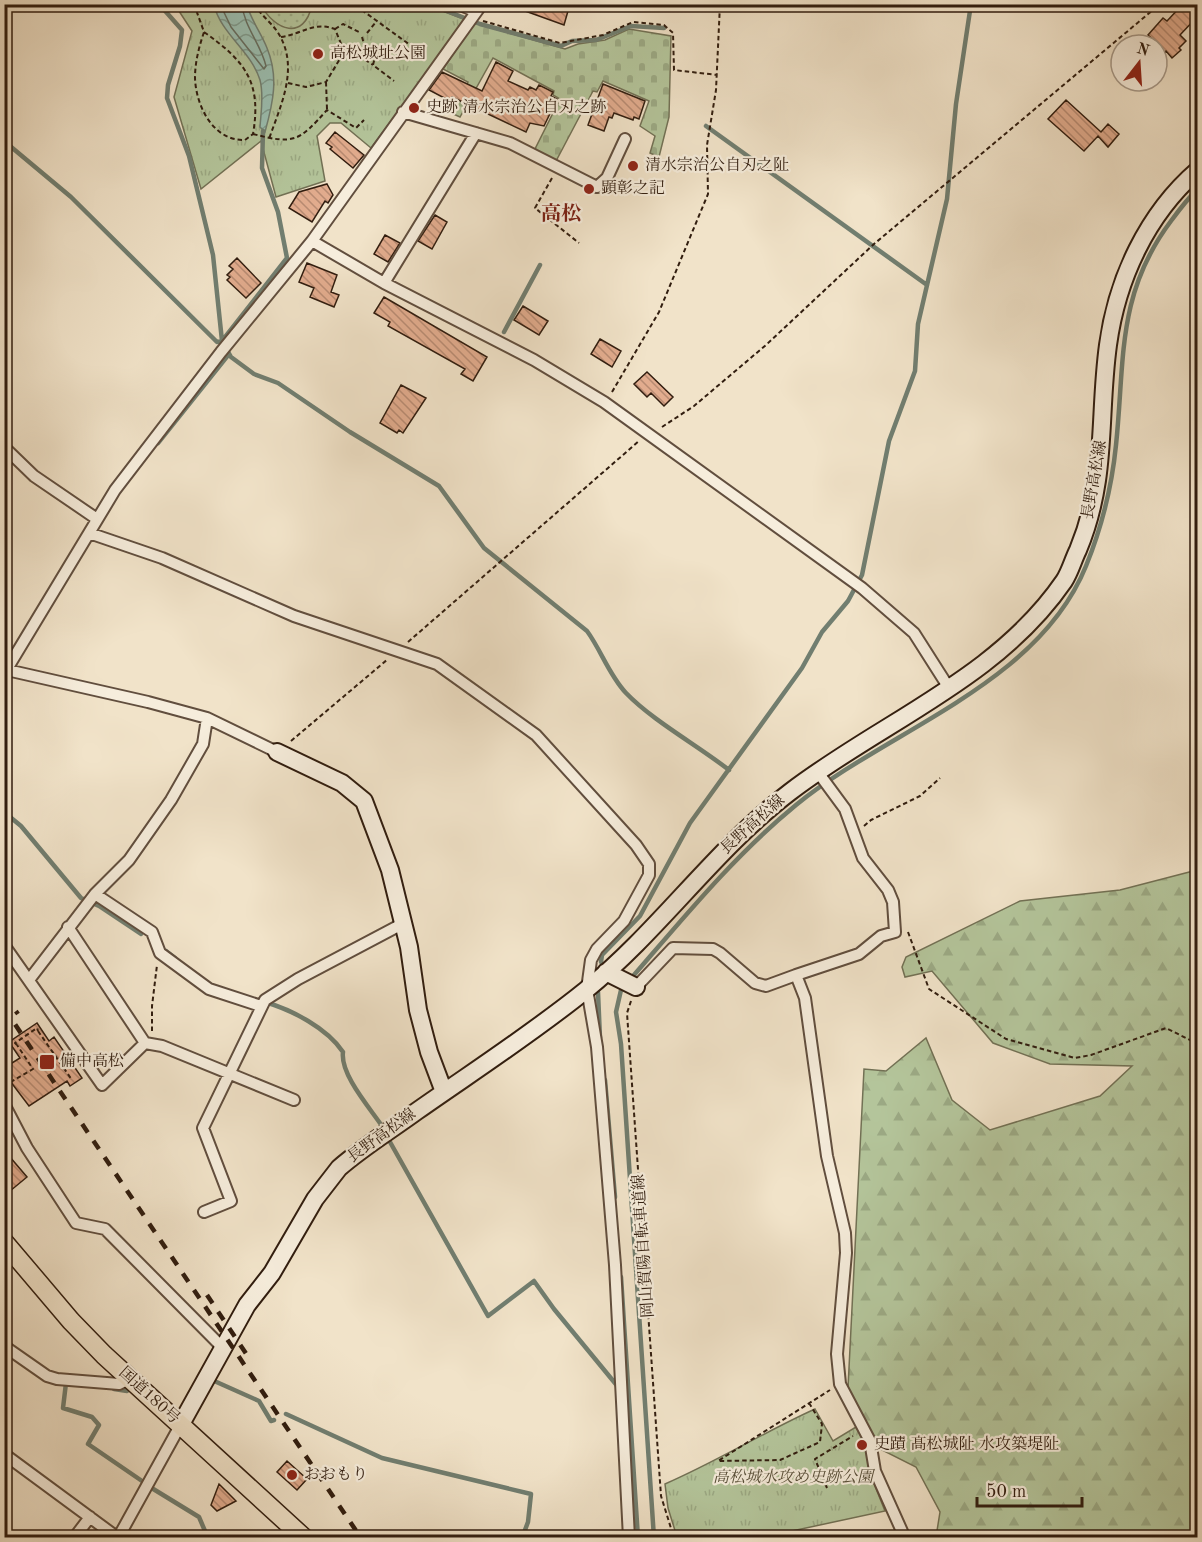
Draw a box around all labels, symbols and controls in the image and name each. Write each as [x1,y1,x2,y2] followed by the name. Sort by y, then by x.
[1109,33,1169,93] north arrow
[1135,41,1152,60] text: N
[330,44,426,62] place label: 高松城址公園
[311,47,325,61] marker: 高松城址公園
[426,98,606,116] place label: 史跡 清水宗治公自刃之跡
[407,101,421,115] marker: 史跡 清水宗治公自刃之跡
[645,156,789,174] place label: 清水宗治公自刃之阯
[626,159,640,173] marker: 清水宗治公自刃之阯
[601,179,665,197] place label: 顕彰之記
[582,182,596,196] marker: 顕彰之記
[541,203,581,225] district label: 高松
[1078,439,1110,521] street label: 長野高松線
[717,791,788,858] street label: 長野高松線
[60,1052,124,1070] place label: 備中高松
[38,1053,56,1071] marker: 備中高松
[344,1104,419,1166] street label: 長野高松線
[629,1174,657,1319] street label: 岡山賀陽自転車道線
[115,1363,184,1427] street label: 国道180号
[874,1435,1059,1453] place label: 史蹟 髙松城阯 水攻築堤阯
[855,1438,869,1452] marker: 史蹟 髙松城阯 水攻築堤阯
[304,1466,368,1483] place label: おおもり
[285,1468,299,1482] marker: おおもり
[713,1468,876,1486] park label: 高松城水攻め史跡公園
[977,1470,1082,1508] scale bar
[986,1483,1026,1501] text: 50 m

